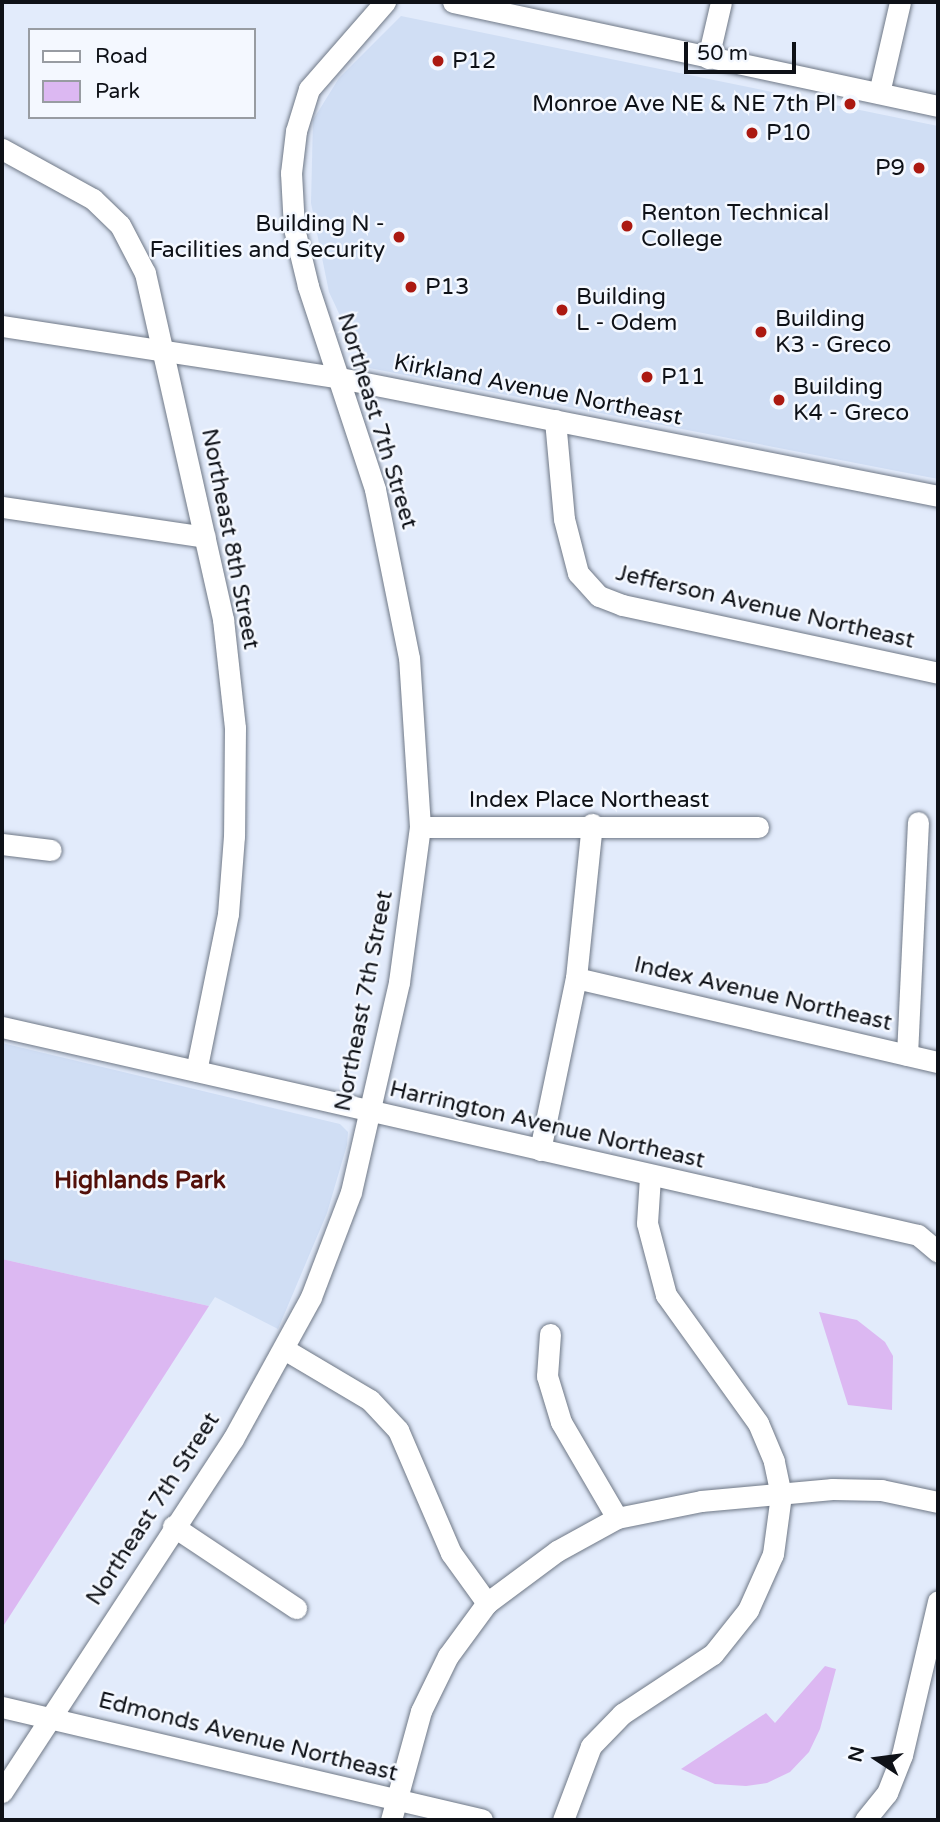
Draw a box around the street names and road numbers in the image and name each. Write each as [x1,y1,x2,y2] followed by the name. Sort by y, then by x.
[331,310,423,532] street label: Northeast 7th Street
[391,348,685,432] street label: Kirkland Avenue Northeast
[195,426,265,652] street label: Northeast 8th Street
[613,559,917,655] street label: Jefferson Avenue Northeast
[469,786,709,814] street label: Index Place Northeast
[329,888,399,1114] street label: Northeast 7th Street
[631,951,895,1037] street label: Index Avenue Northeast
[387,1075,707,1175] street label: Harrington Avenue Northeast
[80,1407,226,1611] street label: Northeast 7th Street
[96,1686,400,1788] street label: Edmonds Avenue Northeast

